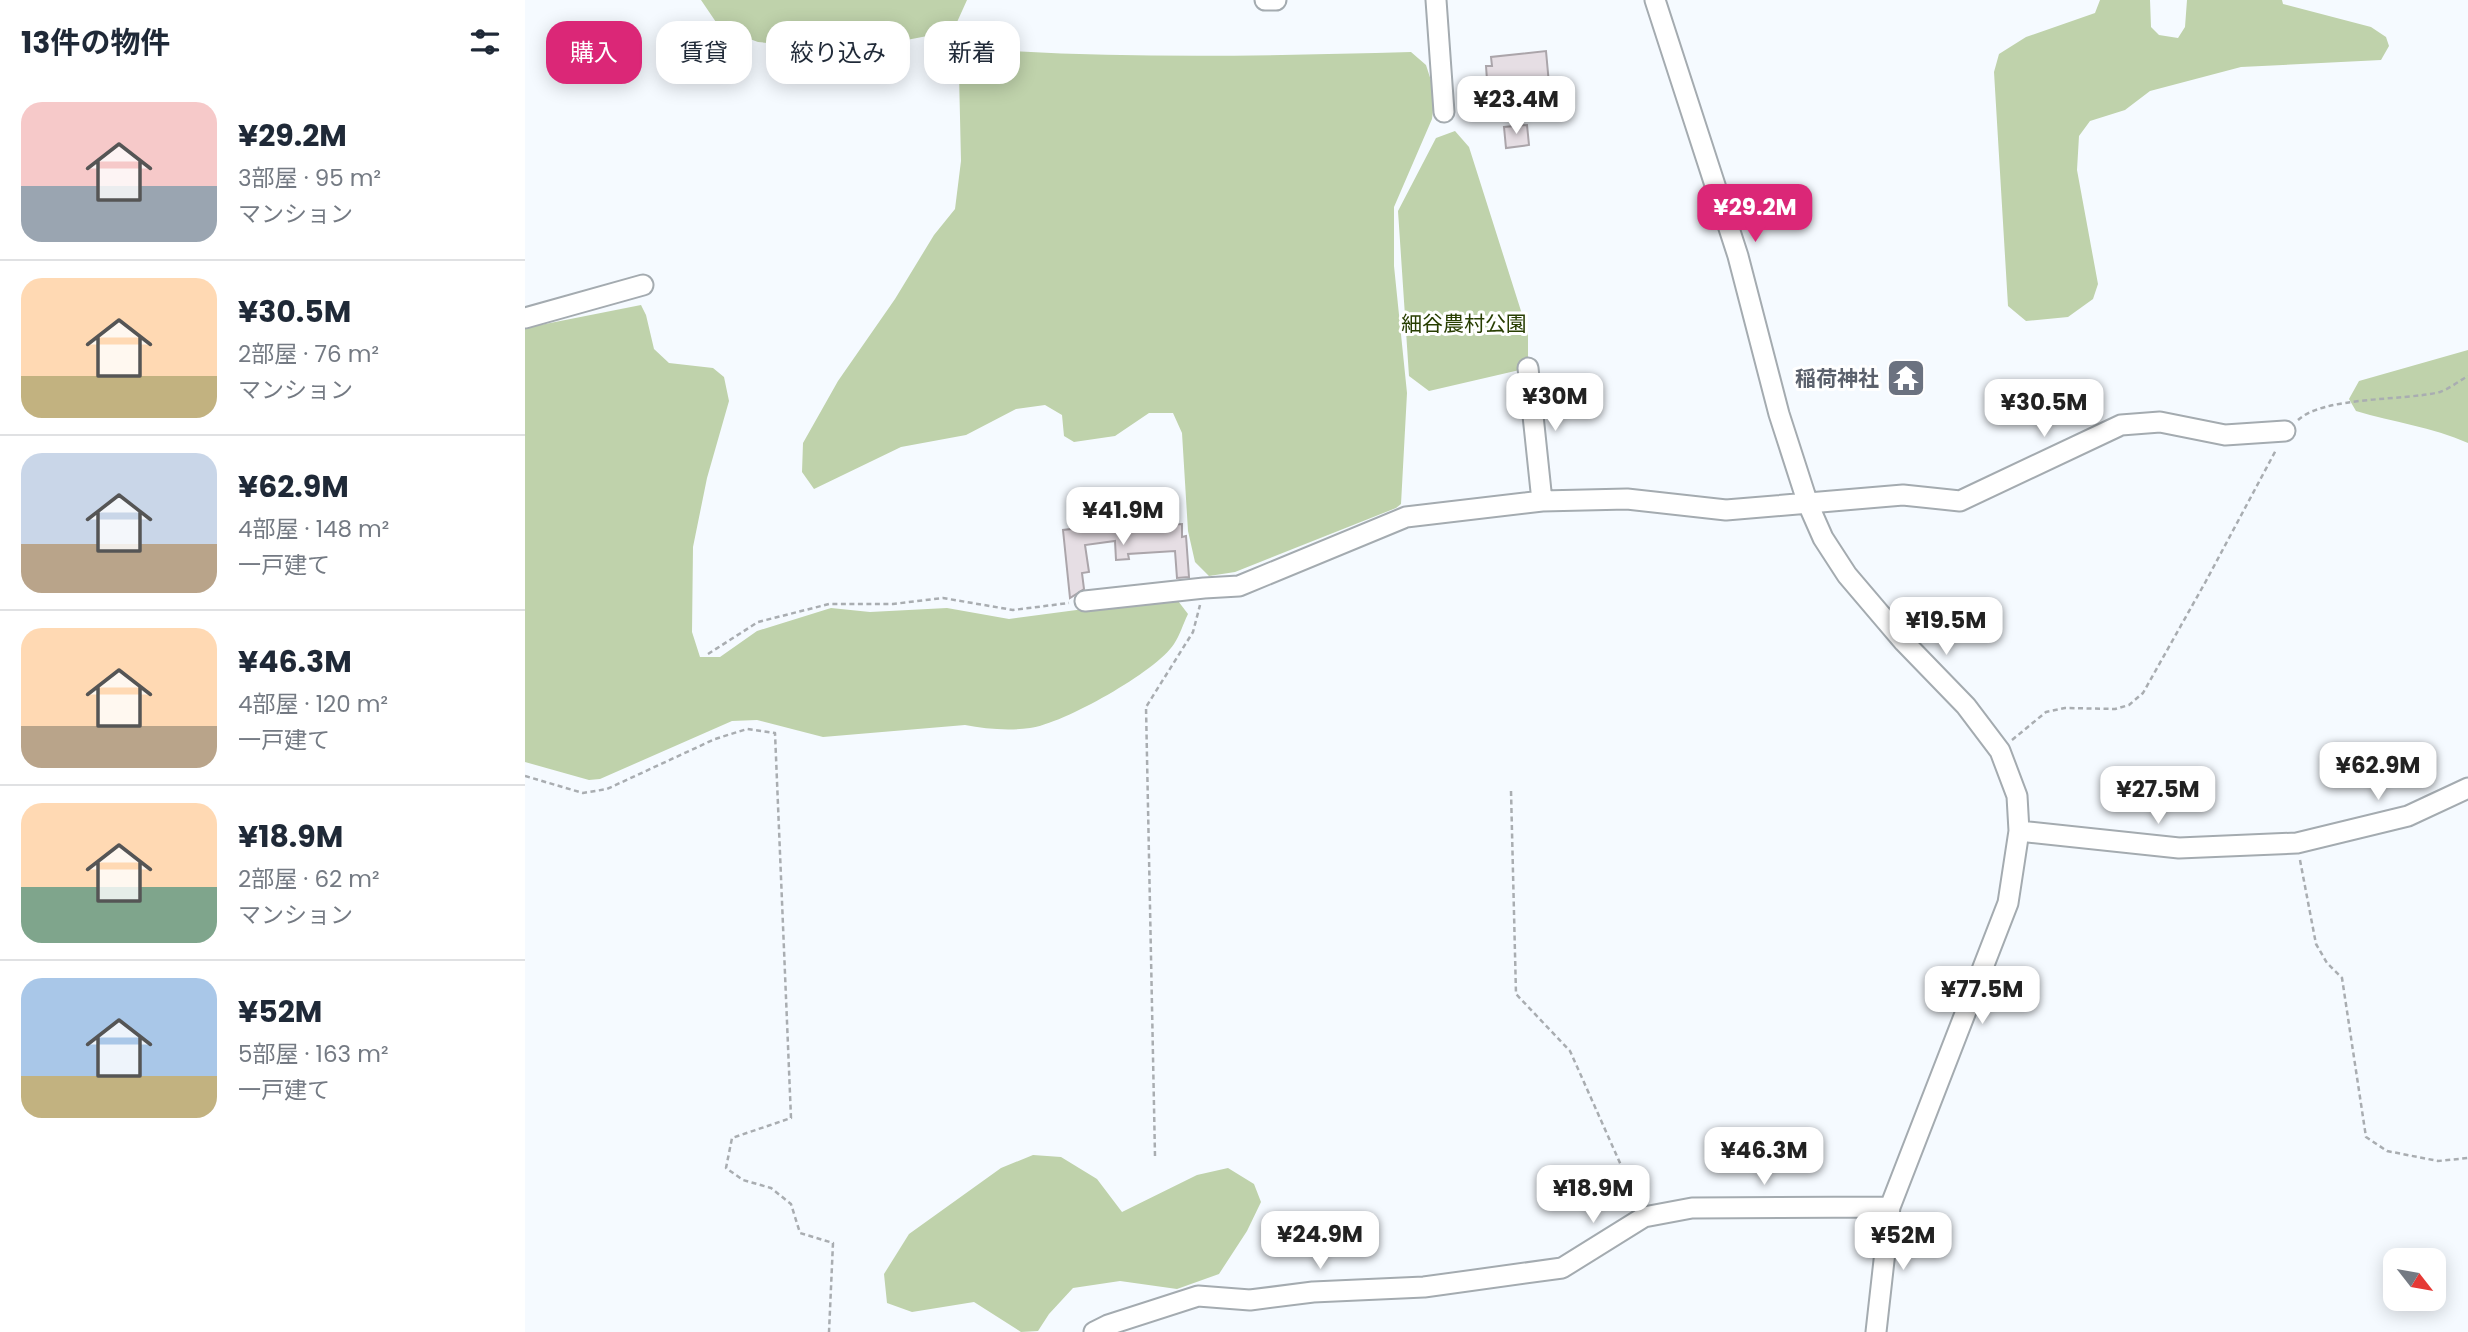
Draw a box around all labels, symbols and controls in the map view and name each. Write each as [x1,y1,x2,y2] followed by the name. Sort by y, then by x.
[21,21,170,64] text: 13件の物件
[546,21,642,84] chip: 購入
[656,21,752,84] chip: 賃貸
[766,21,910,84] chip: 絞り込み
[924,21,1020,84] chip: 新着
[466,23,504,61] icon: filters
[1459,76,1573,136] pin: ¥23.4M
[1473,83,1559,115] text: ¥23.4M
[238,114,347,157] text: ¥29.2M
[77,130,161,214] icon: home
[238,162,381,194] text: 3部屋 · 95 m²
[1698,184,1812,244] pin: ¥29.2M
[1713,191,1797,223] text: ¥29.2M
[238,198,353,230] text: マンション
[238,290,351,333] text: ¥30.5M
[77,306,161,390] icon: home
[1401,309,1527,338] park label: 細谷農村公園
[238,338,379,370] text: 2部屋 · 76 m²
[1885,357,1927,399] temple icon: 稲荷神社
[1795,364,1879,393] place label: 稲荷神社
[238,374,353,406] text: マンション
[1514,374,1596,433] pin: ¥30M
[1522,380,1588,412] text: ¥30M
[1987,380,2101,439] pin: ¥30.5M
[2001,386,2087,418] text: ¥30.5M
[238,465,349,508] text: ¥62.9M
[77,481,161,565] icon: home
[1066,488,1180,547] pin: ¥41.9M
[1082,494,1164,526] text: ¥41.9M
[238,513,389,545] text: 4部屋 · 148 m²
[238,549,330,581] text: 一戸建て
[1889,598,2003,657] pin: ¥19.5M
[1906,604,1986,636] text: ¥19.5M
[238,640,352,683] text: ¥46.3M
[77,656,161,740] icon: home
[238,688,388,720] text: 4部屋 · 120 m²
[238,724,330,756] text: 一戸建て
[2321,742,2435,802] pin: ¥62.9M
[2336,749,2420,781] text: ¥62.9M
[2101,766,2215,826] pin: ¥27.5M
[2116,773,2200,805] text: ¥27.5M
[238,815,343,858] text: ¥18.9M
[77,831,161,915] icon: home
[238,863,380,895] text: 2部屋 · 62 m²
[238,899,353,931] text: マンション
[1925,967,2039,1026] pin: ¥77.5M
[1941,973,2023,1005] text: ¥77.5M
[238,990,322,1033] text: ¥52M
[77,1006,161,1090] icon: home
[238,1038,389,1070] text: 5部屋 · 163 m²
[238,1074,330,1106] text: 一戸建て
[1707,1128,1821,1187] pin: ¥46.3M
[1720,1134,1808,1166] text: ¥46.3M
[1536,1166,1650,1225] pin: ¥18.9M
[1553,1172,1633,1204] text: ¥18.9M
[1263,1212,1377,1271] pin: ¥24.9M
[1862,1212,1944,1272] pin: ¥52M
[1277,1218,1363,1250] text: ¥24.9M
[1871,1219,1935,1251] text: ¥52M
[2383,1248,2447,1311] north arrow
[2383,1248,2446,1311] map controls

